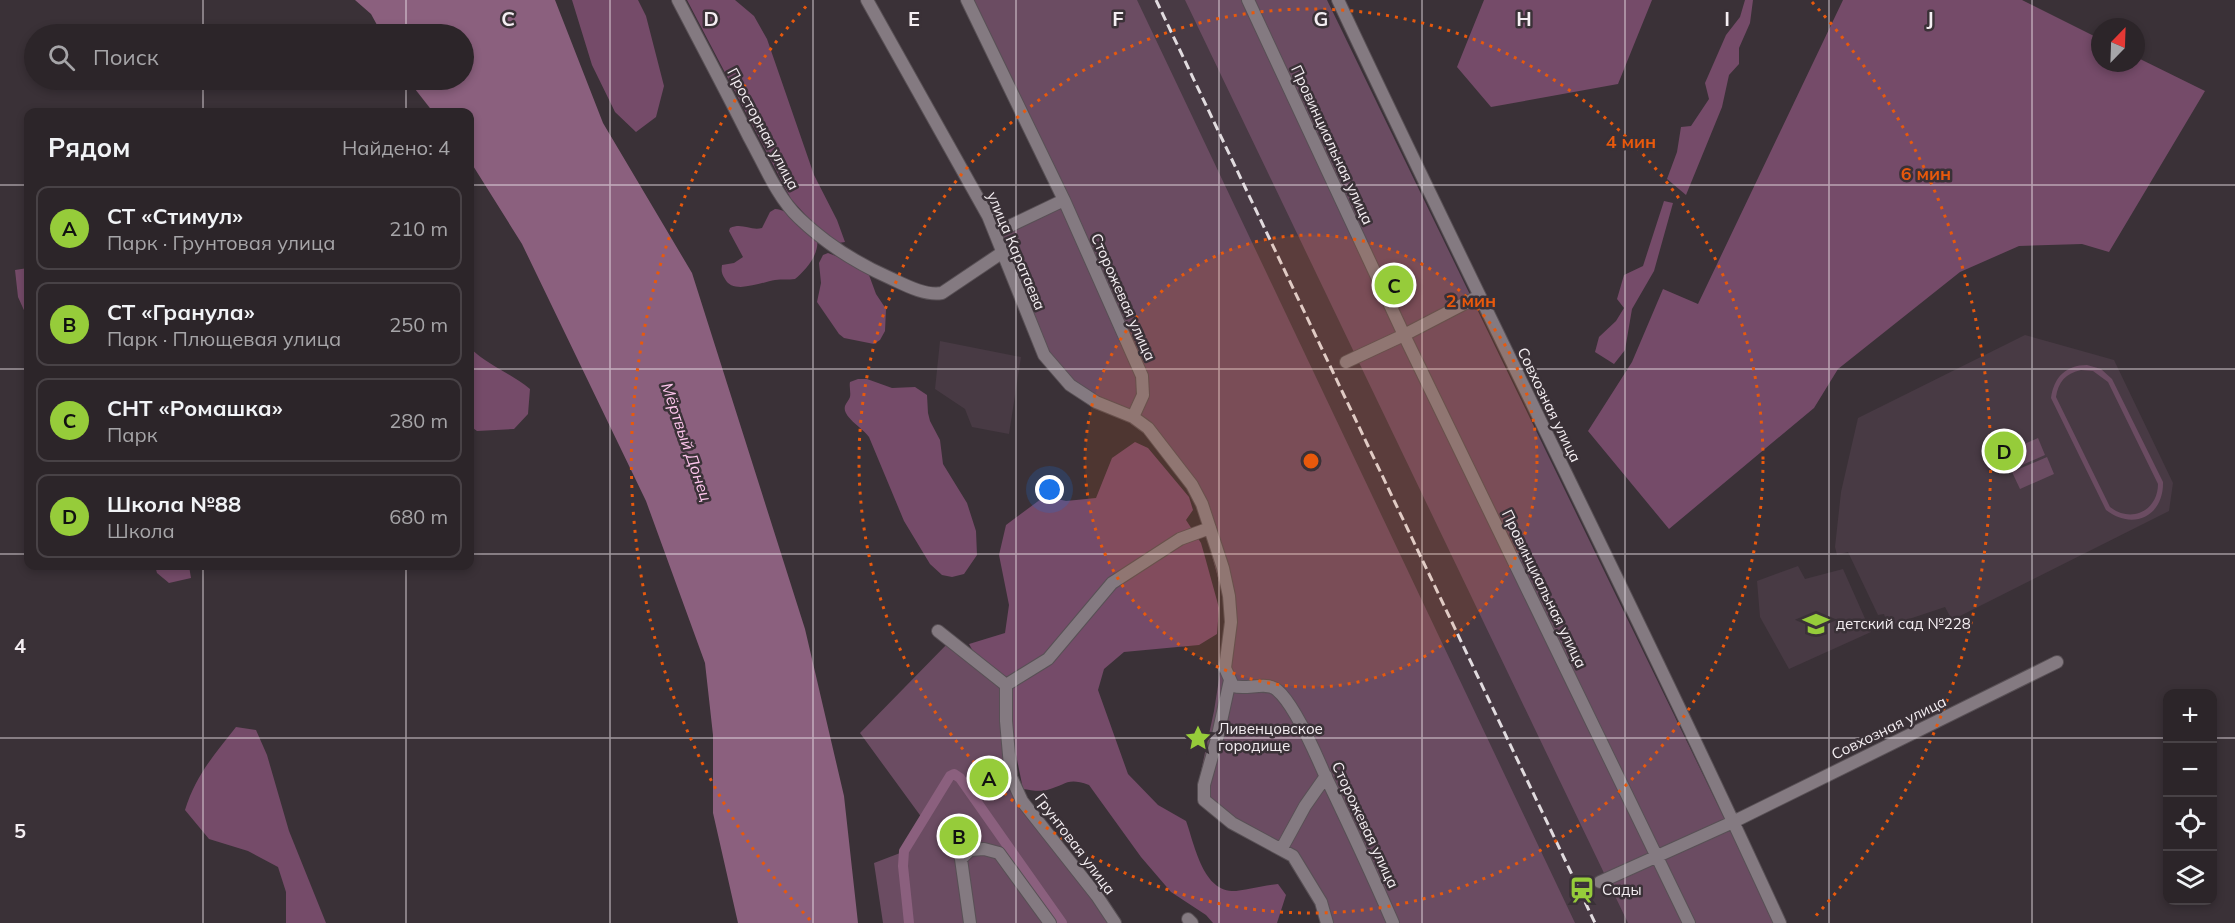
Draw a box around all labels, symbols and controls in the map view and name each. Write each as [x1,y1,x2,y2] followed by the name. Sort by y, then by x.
[501,6,515,31] text: C
[703,6,719,31] text: D
[908,6,920,31] text: E
[1112,6,1124,31] text: F
[1314,6,1328,31] text: G
[1516,6,1532,31] text: H
[1724,6,1730,31] text: I
[1926,6,1934,31] text: J
[2091,18,2145,72] north arrow
[24,24,474,90] search box
[45,41,78,74] icon: search
[93,43,159,71] text: Поиск
[1287,62,1378,228] street label: Провинциальная улица
[723,64,804,193] street label: Просторная улица
[1606,130,1656,153] text: 4 мин
[48,131,131,164] text: Рядом
[342,135,450,160] text: Найдено: 4
[1901,162,1951,185] text: 6 мин
[983,189,1050,313] street label: улица Каратаева
[107,202,243,230] text: СТ «Стимул»
[62,216,77,241] text: A
[389,216,448,241] text: 210 m
[107,230,335,255] text: Парк · Грунтовая улица
[1087,230,1160,363] street label: Сторожевая улица
[1374,262,1414,308] pin: C
[1446,289,1496,312] text: 2 мин
[107,298,255,326] text: СТ «Гранула»
[63,312,76,337] text: B
[389,312,448,337] text: 250 m
[107,326,341,351] text: Парк · Плющевая улица
[1513,344,1586,465] street label: Совхозная улица
[657,380,717,504] water label: Мёртвый Донец
[107,394,283,422] text: СНТ «Ромашка»
[63,408,76,433] text: C
[389,408,448,433] text: 280 m
[107,422,157,447] text: Парк
[1984,428,2024,474] pin: D
[1301,451,1321,471] centre of rings
[1035,475,1064,504] your location
[107,490,241,518] text: Школа №88
[62,504,77,529] text: D
[389,504,448,529] text: 680 m
[1498,506,1591,671] street label: Провинциальная улица
[107,518,175,543] text: Школа
[1801,609,1831,639] school or university icon: детский сад №228
[1836,614,1971,633] place label: детский сад №228
[14,633,26,658] text: 4
[2163,689,2217,905] map controls
[2163,689,2217,743] button: +
[1828,691,1949,764] street label: Совхозная улица
[1218,719,1323,755] place label: Ливенцовское городище
[1183,723,1213,753] place icon: Ливенцовское городище
[2163,743,2217,797] button: −
[970,756,1008,800] pin: A
[1328,758,1403,891] street label: Сторожевая улица
[1031,789,1120,898] street label: Грунтовая улица
[2163,797,2217,851] button: locate
[940,814,978,858] pin: B
[14,818,26,843] text: 5
[2163,851,2217,905] button: layers
[1567,875,1597,905] station icon: Сады
[1602,880,1642,899] place label: Сады

